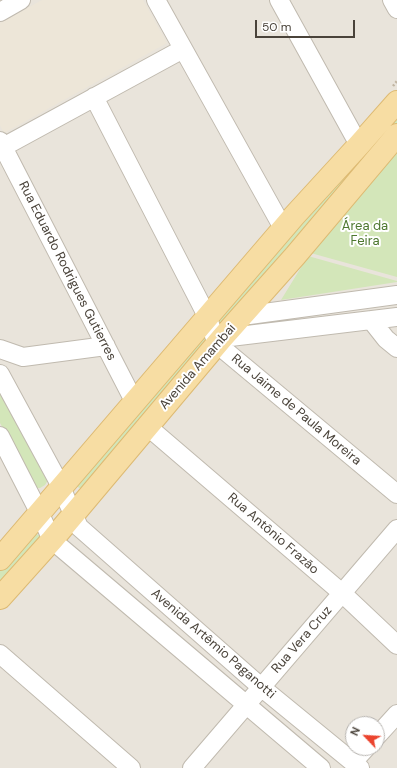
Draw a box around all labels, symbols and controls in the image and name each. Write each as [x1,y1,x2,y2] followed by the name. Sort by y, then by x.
[257,12,357,38] scale bar
[262,19,291,35] text: 50 m
[15,179,119,363] street label: Rua Eduardo Rodrigues Gutierres
[342,219,388,250] park label: Área da Feira
[157,321,239,413] street label: Avenida Amambai
[228,351,364,469] street label: Rua Jaime de Paula Moreira
[224,490,322,578] street label: Rua Antônio Frazão
[148,586,278,702] street label: Avenida Artêmio Paganotti
[269,603,335,677] street label: Rua Vera Cruz
[345,716,385,756] north arrow
[347,725,363,738] text: N

